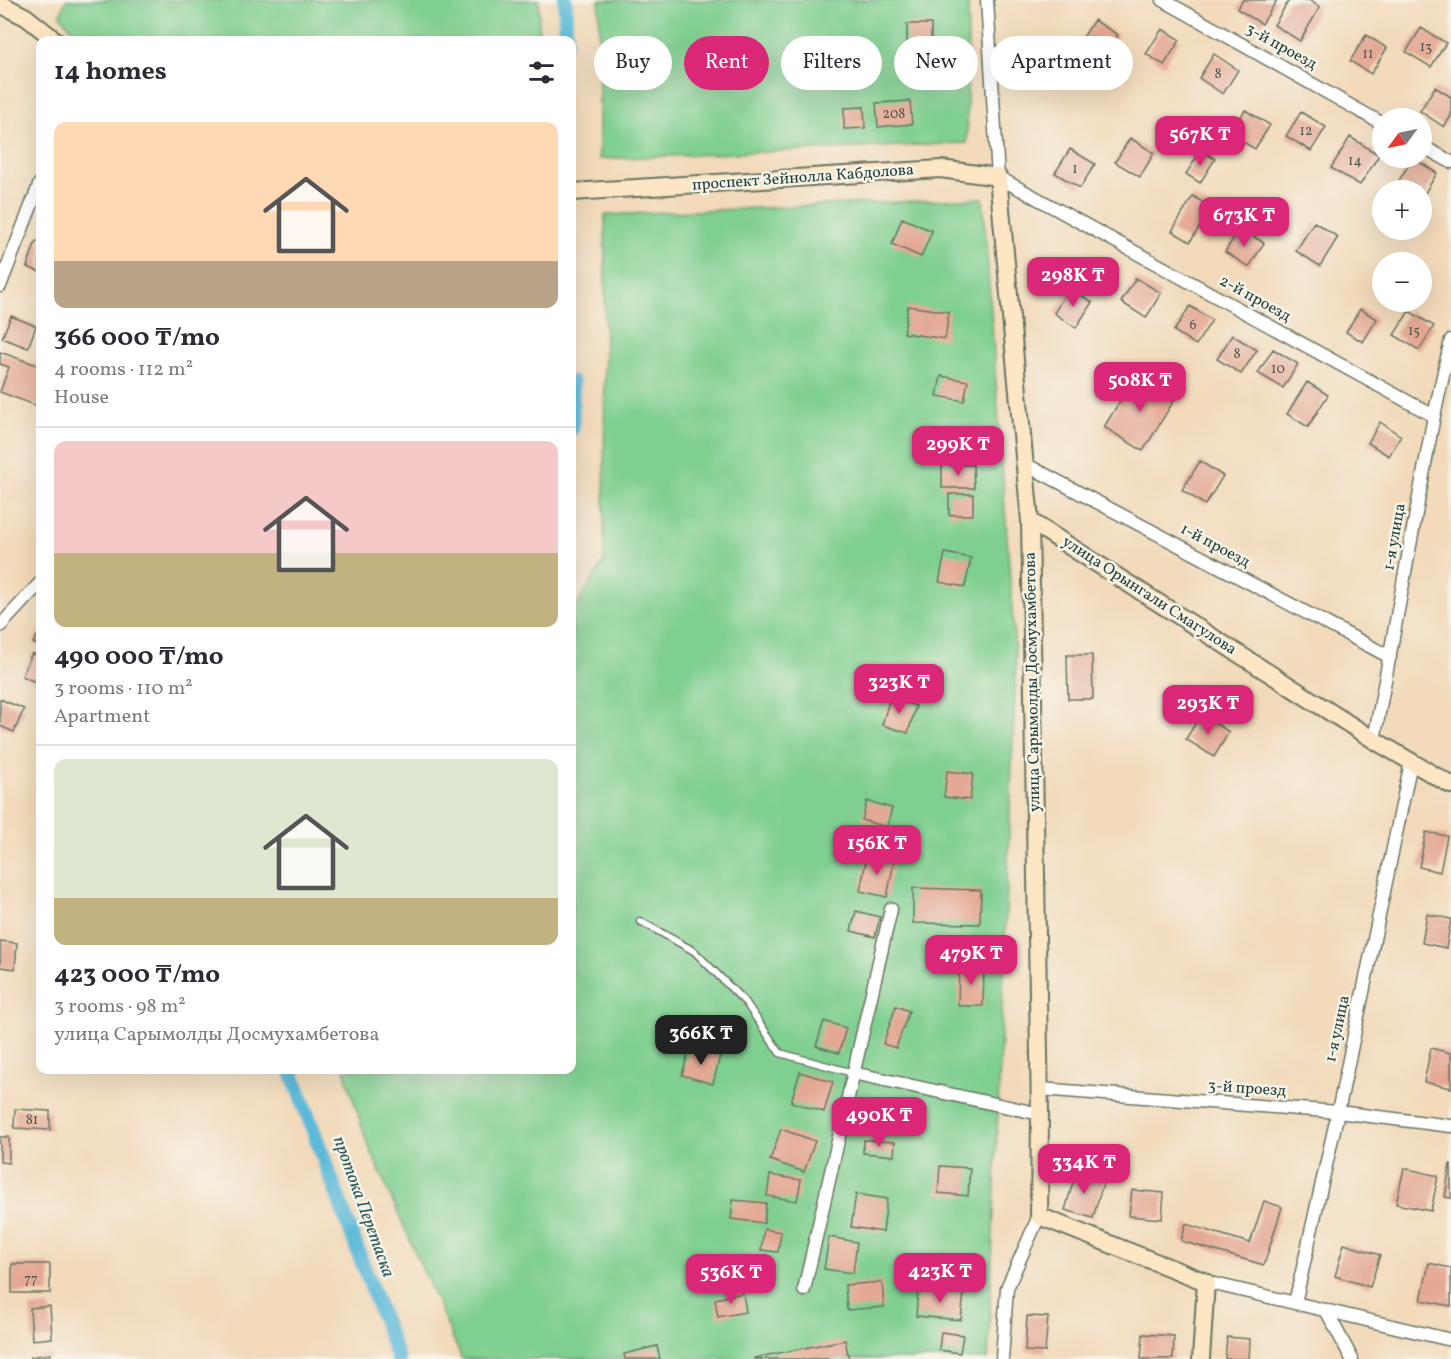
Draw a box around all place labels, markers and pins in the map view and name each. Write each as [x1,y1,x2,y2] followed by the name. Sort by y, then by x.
[1151,116,1249,167] pin: 567K ₸
[1195,197,1293,248] pin: 673K ₸
[1024,257,1122,308] pin: 298K ₸
[1091,362,1189,413] pin: 508K ₸
[909,426,1007,477] pin: 299K ₸
[850,664,948,715] pin: 323K ₸
[1159,685,1257,736] pin: 293K ₸
[828,825,926,876] pin: 156K ₸
[922,935,1020,986] pin: 479K ₸
[652,1015,750,1066] pin: 366K ₸
[830,1097,928,1148] pin: 490K ₸
[1035,1144,1133,1195] pin: 334K ₸
[891,1253,989,1304] pin: 423K ₸
[682,1254,780,1305] pin: 536K ₸

